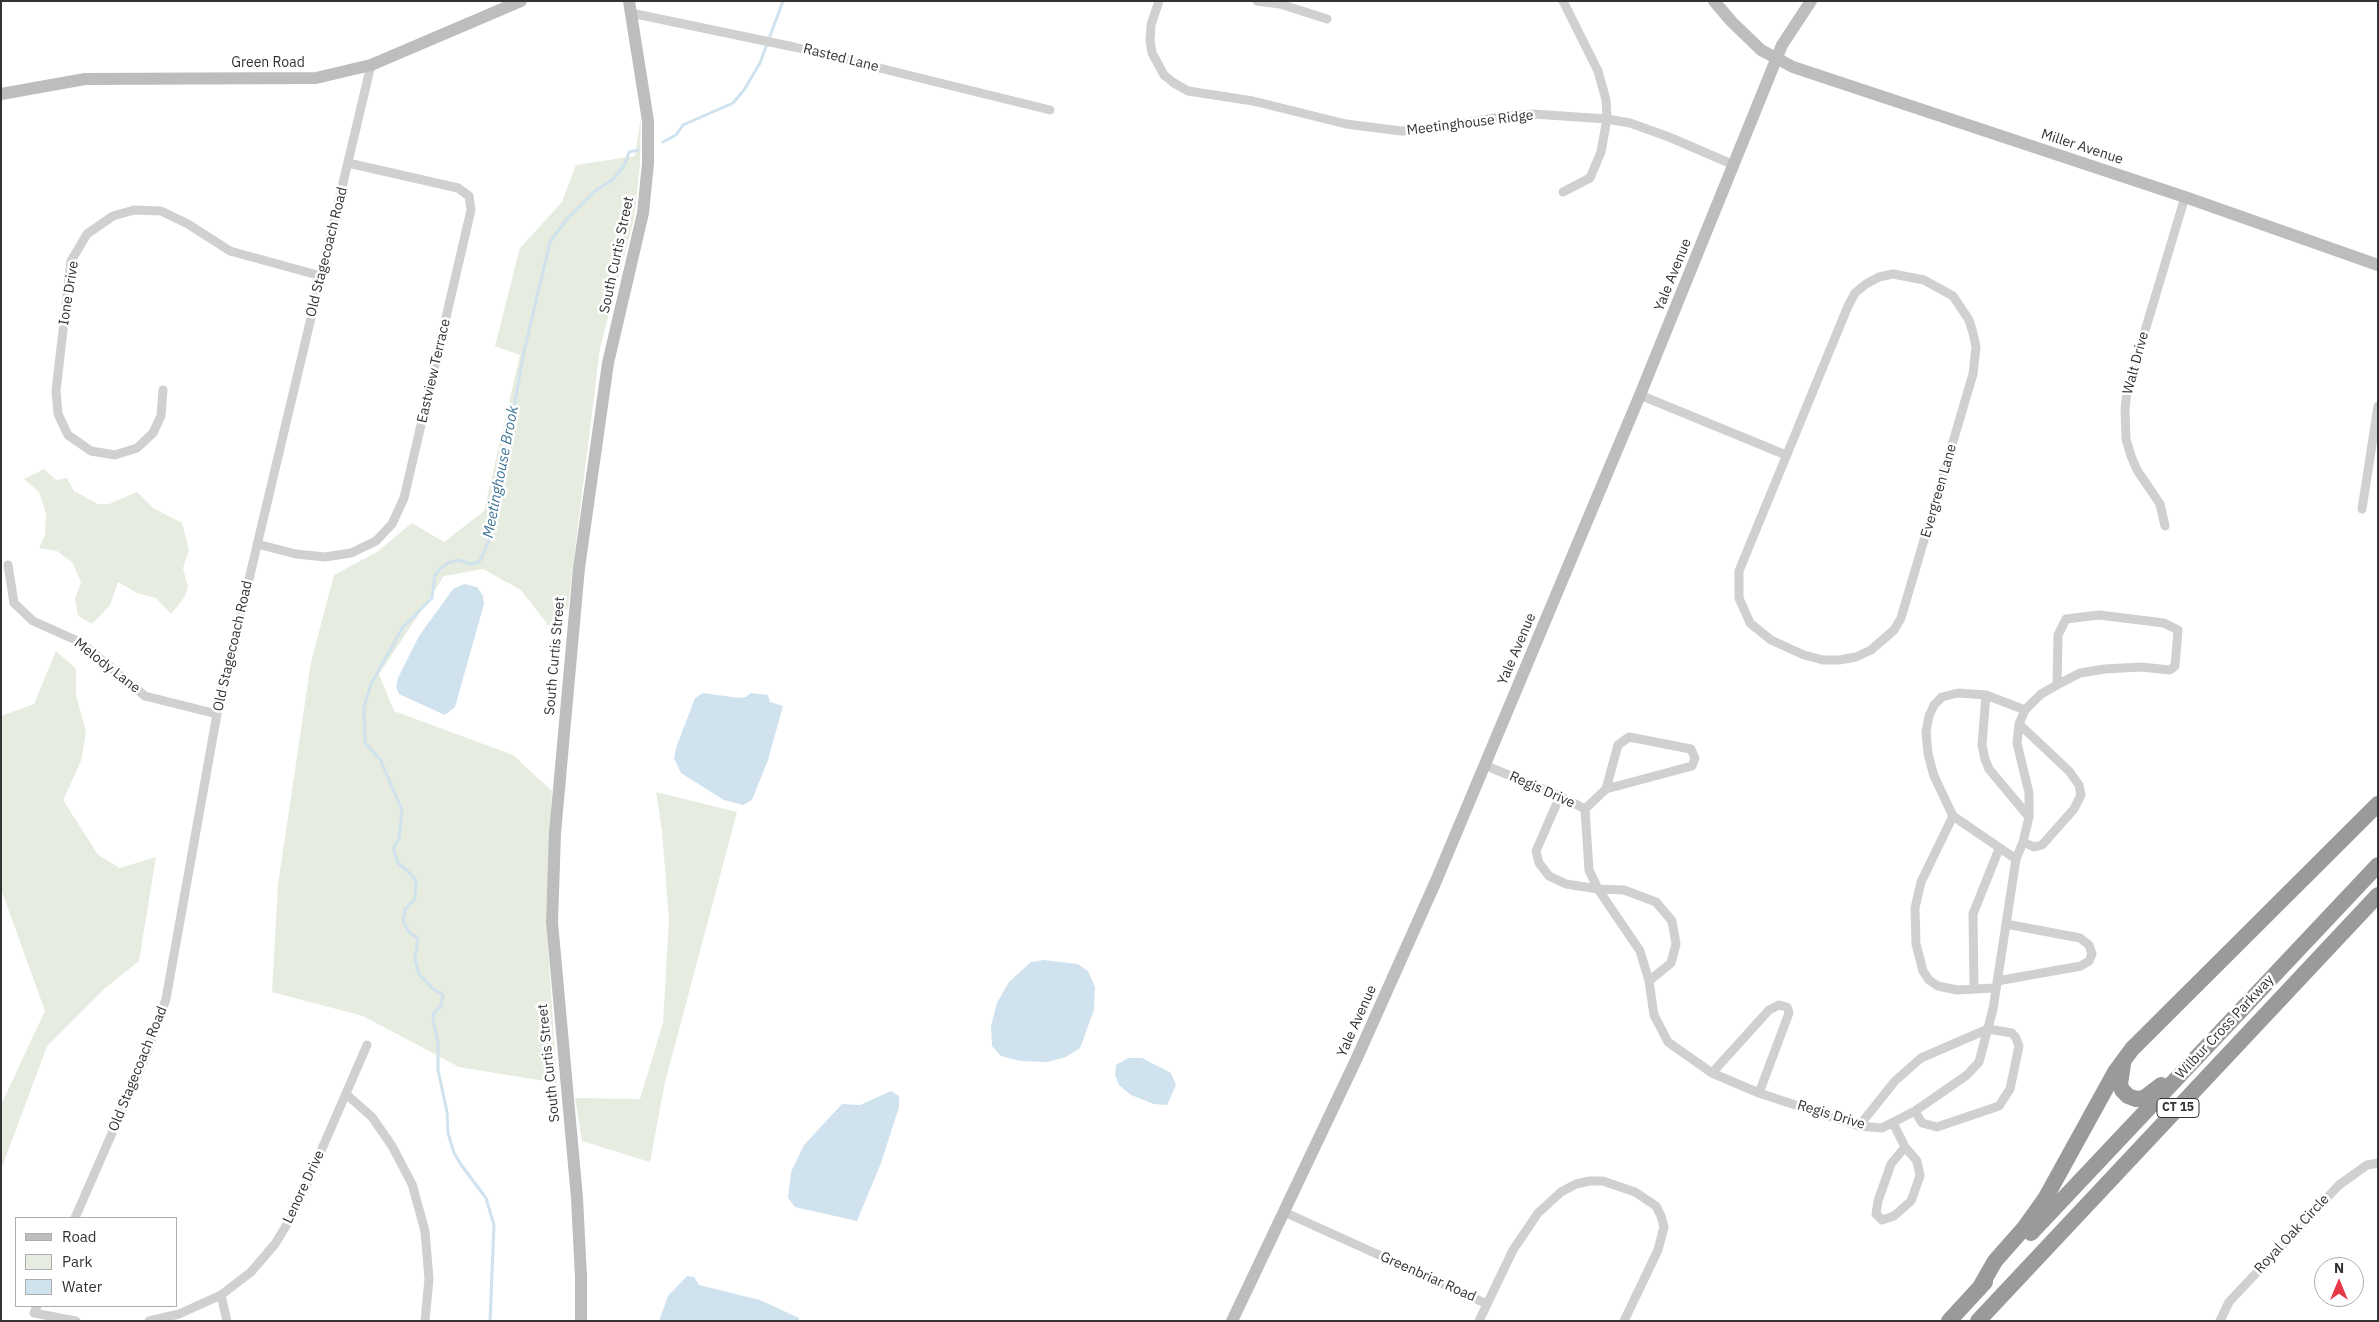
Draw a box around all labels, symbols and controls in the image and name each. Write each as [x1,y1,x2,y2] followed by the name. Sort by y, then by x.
[802,41,880,75] street label: Rasted Lane
[231,55,305,71] street label: Green Road
[1406,107,1534,139] street label: Meetinghouse Ridge
[2039,126,2125,168] street label: Miller Avenue
[303,185,351,319] street label: Old Stagecoach Road
[596,195,638,315] street label: South Curtis Street
[1651,236,1695,314] street label: Yale Avenue
[56,260,82,326] street label: Ione Drive
[414,317,454,425] street label: Eastview Terrace
[2120,330,2152,396] street label: Walt Drive
[479,404,523,540] water label: Meetinghouse Brook
[1918,442,1960,540] street label: Evergreen Lane
[210,579,256,713] street label: Old Stagecoach Road
[541,596,569,716] street label: South Curtis Street
[1494,610,1540,688] street label: Yale Avenue
[71,635,143,697] street label: Melody Lane
[1507,768,1577,812] street label: Regis Drive
[2172,971,2278,1083] street label: Wilbur Cross Parkway
[1334,983,1380,1059] street label: Yale Avenue
[534,1003,564,1123] street label: South Curtis Street
[105,1004,171,1134] street label: Old Stagecoach Road
[1795,1097,1867,1133] street label: Regis Drive
[2157,1098,2199,1118] road number: CT 15
[280,1148,328,1226] street label: Lenore Drive
[2251,1191,2333,1277] street label: Royal Oak Circle
[15,1217,178,1307] legend
[62,1227,97,1246] text: Road
[1378,1248,1478,1306] street label: Greenbriar Road
[62,1252,92,1271] text: Park
[2314,1257,2364,1307] north arrow
[2334,1259,2344,1277] text: N
[62,1277,102,1296] text: Water

